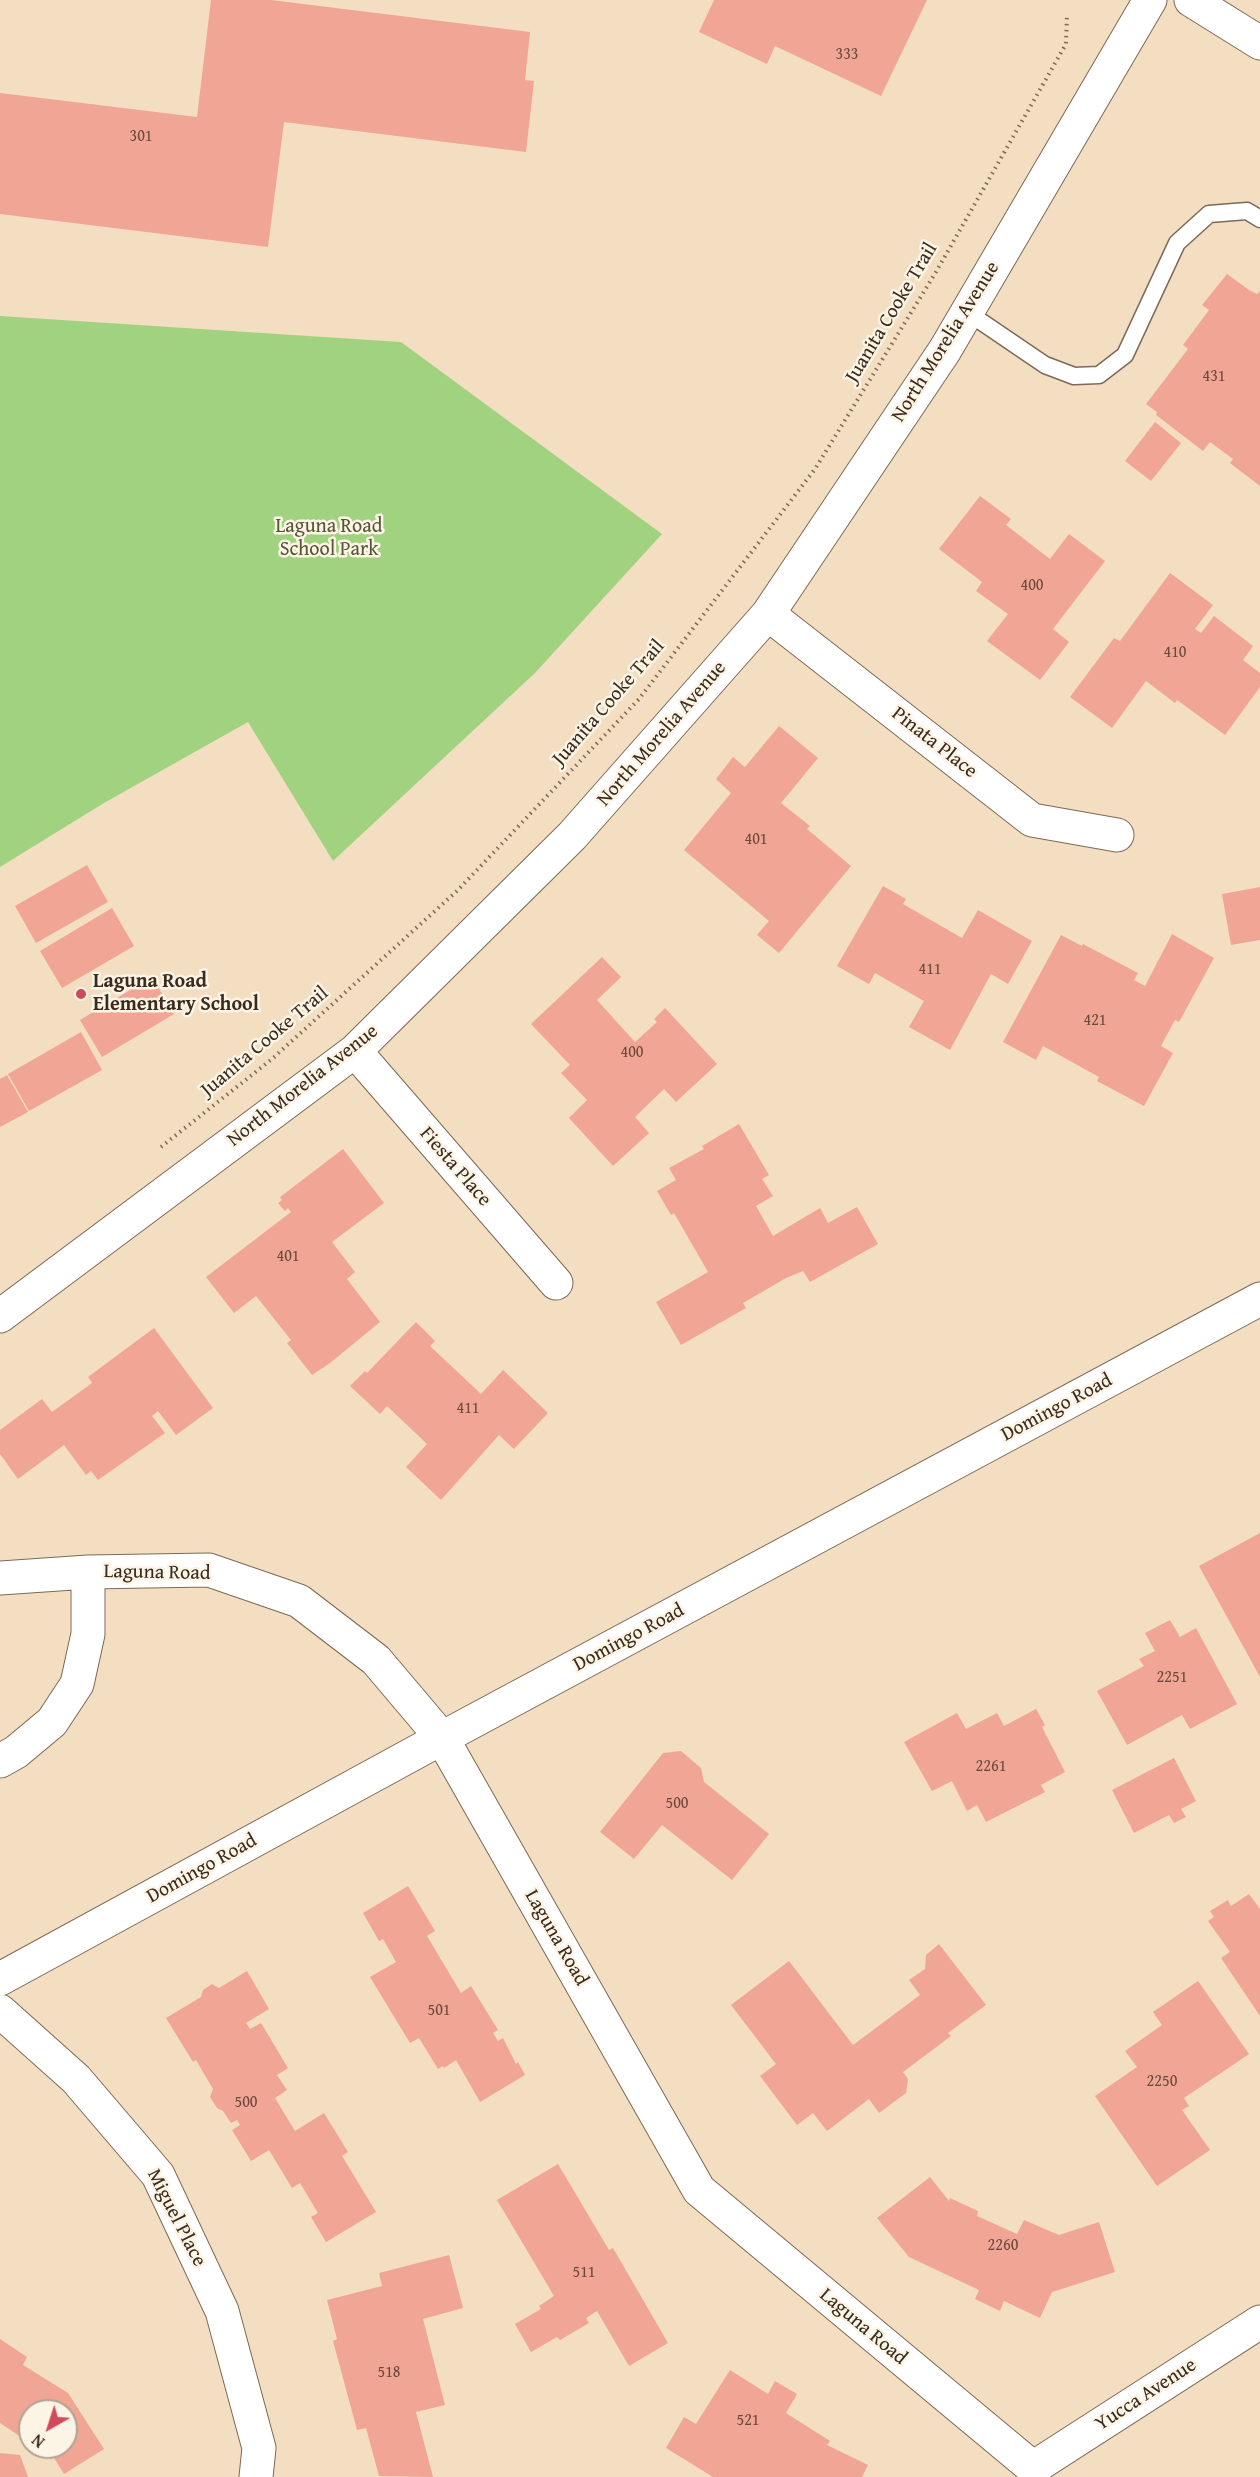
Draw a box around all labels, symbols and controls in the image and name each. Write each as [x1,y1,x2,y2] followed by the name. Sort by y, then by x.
[835,45,859,65] house number: 333
[129,127,153,147] house number: 301
[841,239,943,387] street label: Juanita Cooke Trail
[887,257,1005,427] street label: North Morelia Avenue
[1202,367,1226,387] house number: 431
[276,515,382,562] park label: Laguna Road School Park
[1020,576,1044,596] house number: 400
[548,635,670,771] street label: Juanita Cooke Trail
[1163,643,1187,663] house number: 410
[592,656,732,812] street label: North Morelia Avenue
[886,702,982,784] street label: Pinata Place
[744,830,768,850] house number: 401
[918,960,942,980] house number: 411
[93,970,259,1017] place label: Laguna Road Elementary School
[196,982,334,1102] street label: Juanita Cooke Trail
[74,987,88,1001] marker: Laguna Road Elementary School
[1083,1011,1107,1031] house number: 421
[223,1020,383,1152] street label: North Morelia Avenue
[620,1043,644,1063] house number: 400
[414,1122,496,1212] street label: Fiesta Place
[276,1247,300,1267] house number: 401
[998,1369,1116,1447] street label: Domingo Road
[456,1399,480,1419] house number: 411
[103,1560,211,1586] street label: Laguna Road
[570,1599,688,1677] street label: Domingo Road
[1157,1668,1187,1688] house number: 2251
[976,1757,1006,1777] house number: 2261
[665,1794,689,1814] house number: 500
[143,1829,261,1909] street label: Domingo Road
[519,1886,593,1990] street label: Laguna Road
[427,2001,451,2021] house number: 501
[1147,2072,1177,2092] house number: 2250
[234,2093,258,2113] house number: 500
[141,2165,211,2271] street label: Miguel Place
[988,2236,1018,2256] house number: 2260
[572,2263,596,2283] house number: 511
[814,2283,912,2371] street label: Laguna Road
[1091,2353,1201,2437] street label: Yucca Avenue
[377,2363,401,2383] house number: 518
[18,2399,78,2459] north arrow
[736,2411,760,2431] house number: 521
[26,2429,50,2454] text: N

